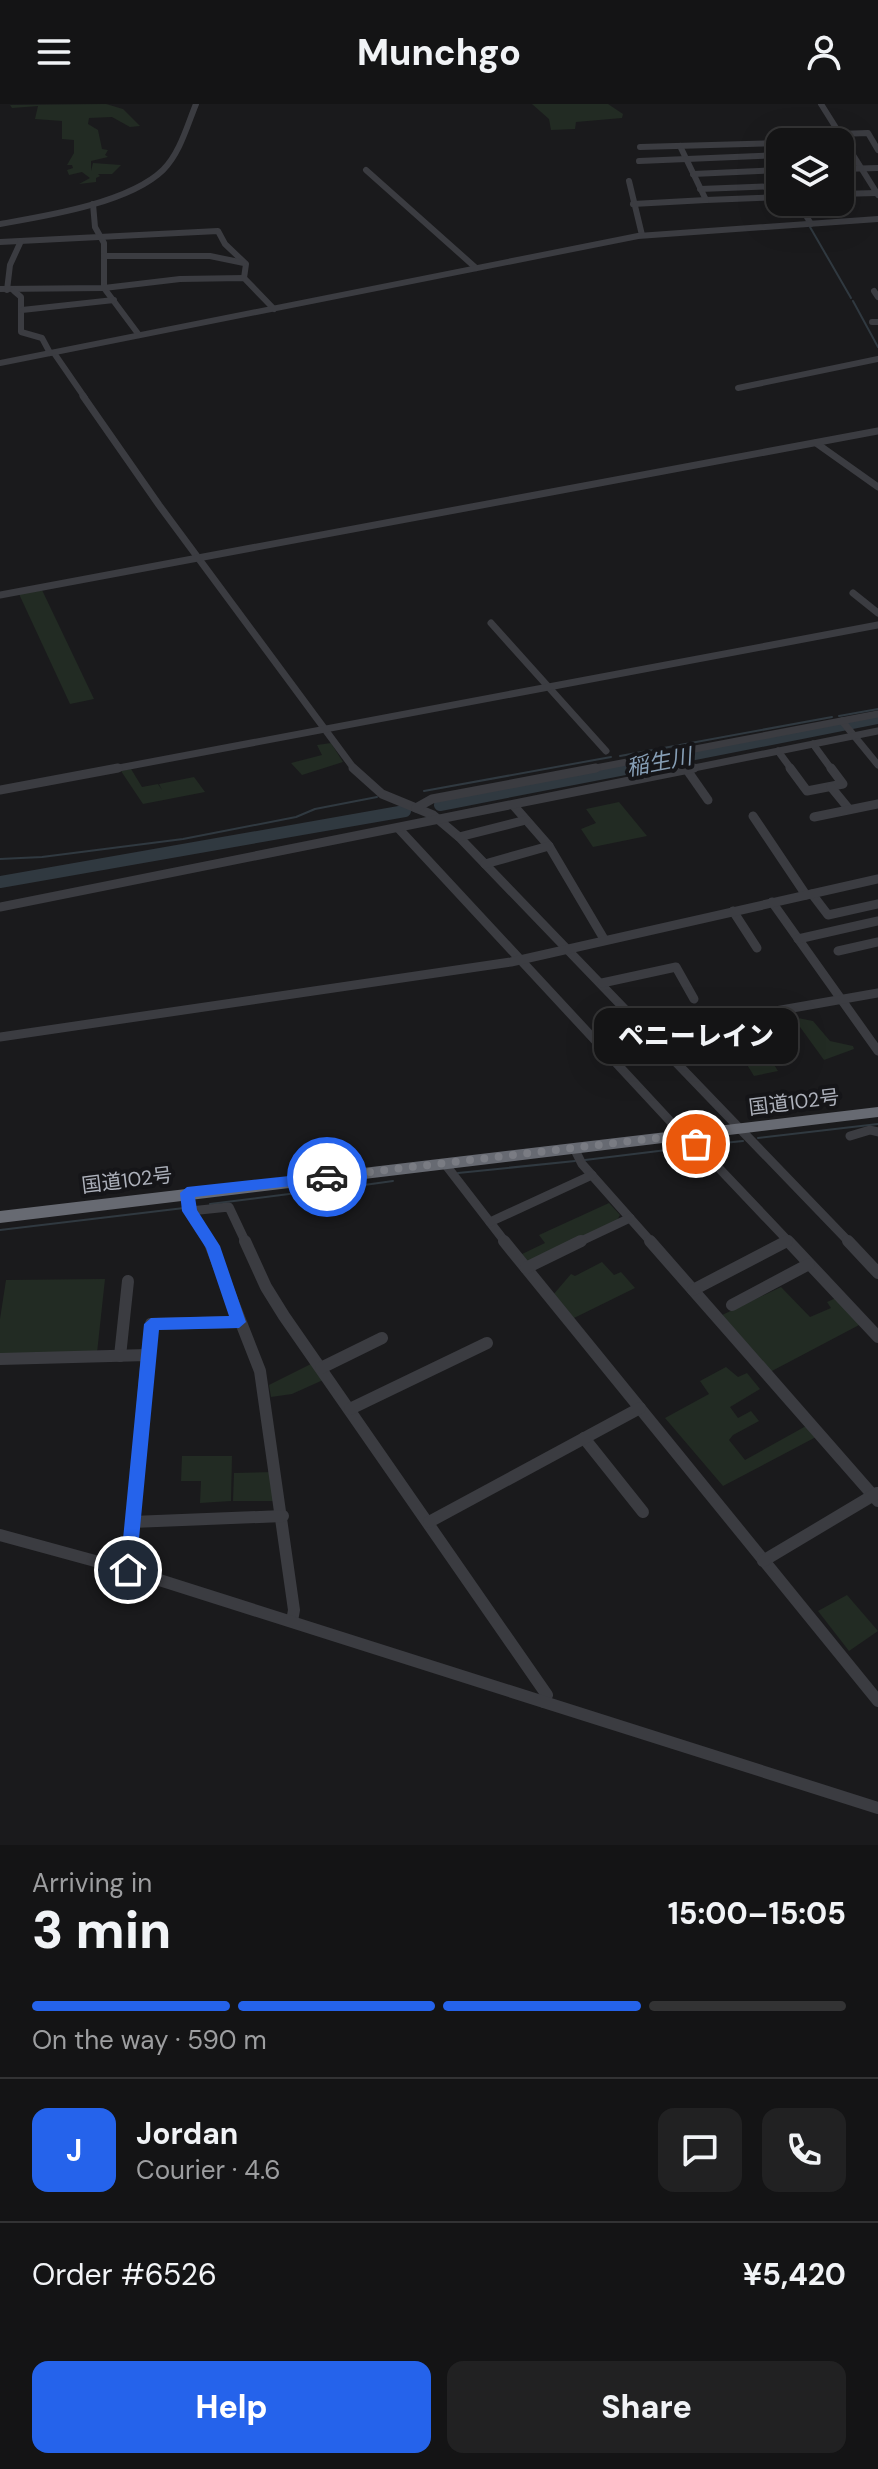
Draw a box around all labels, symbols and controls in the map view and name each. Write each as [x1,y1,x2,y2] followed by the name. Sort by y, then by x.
[357,29,521,76] text: Munchgo
[32,30,76,74] icon: menu
[802,30,846,74] icon: person
[766,128,854,216] map controls
[766,128,854,216] button: layers
[624,741,696,783] water label: 稲生川
[594,1008,798,1064] callout: ペニーレイン
[618,1019,774,1053] text: ペニーレイン
[747,1084,841,1120] street label: 国道102号
[662,1110,730,1178] pin
[674,1122,718,1166] icon: bag
[287,1137,367,1217] courier
[305,1155,349,1199] icon: car
[80,1162,174,1198] street label: 国道102号
[94,1536,162,1604] pin
[106,1548,150,1592] icon: home
[32,1866,152,1900] text: Arriving in
[668,1894,846,1933] text: 15:00–15:05
[32,1896,171,1964] text: 3 min
[32,2023,267,2057] text: On the way · 590 m
[658,2108,742,2192] button: chat
[762,2108,846,2192] button: phone
[136,2114,238,2153] text: Jordan
[66,2131,82,2170] text: J
[136,2153,281,2187] text: Courier · 4.6
[32,2255,217,2294] text: Order #6526
[743,2255,846,2294] text: ¥5,420
[32,2361,431,2453] button: Help
[447,2361,846,2453] button: Share

